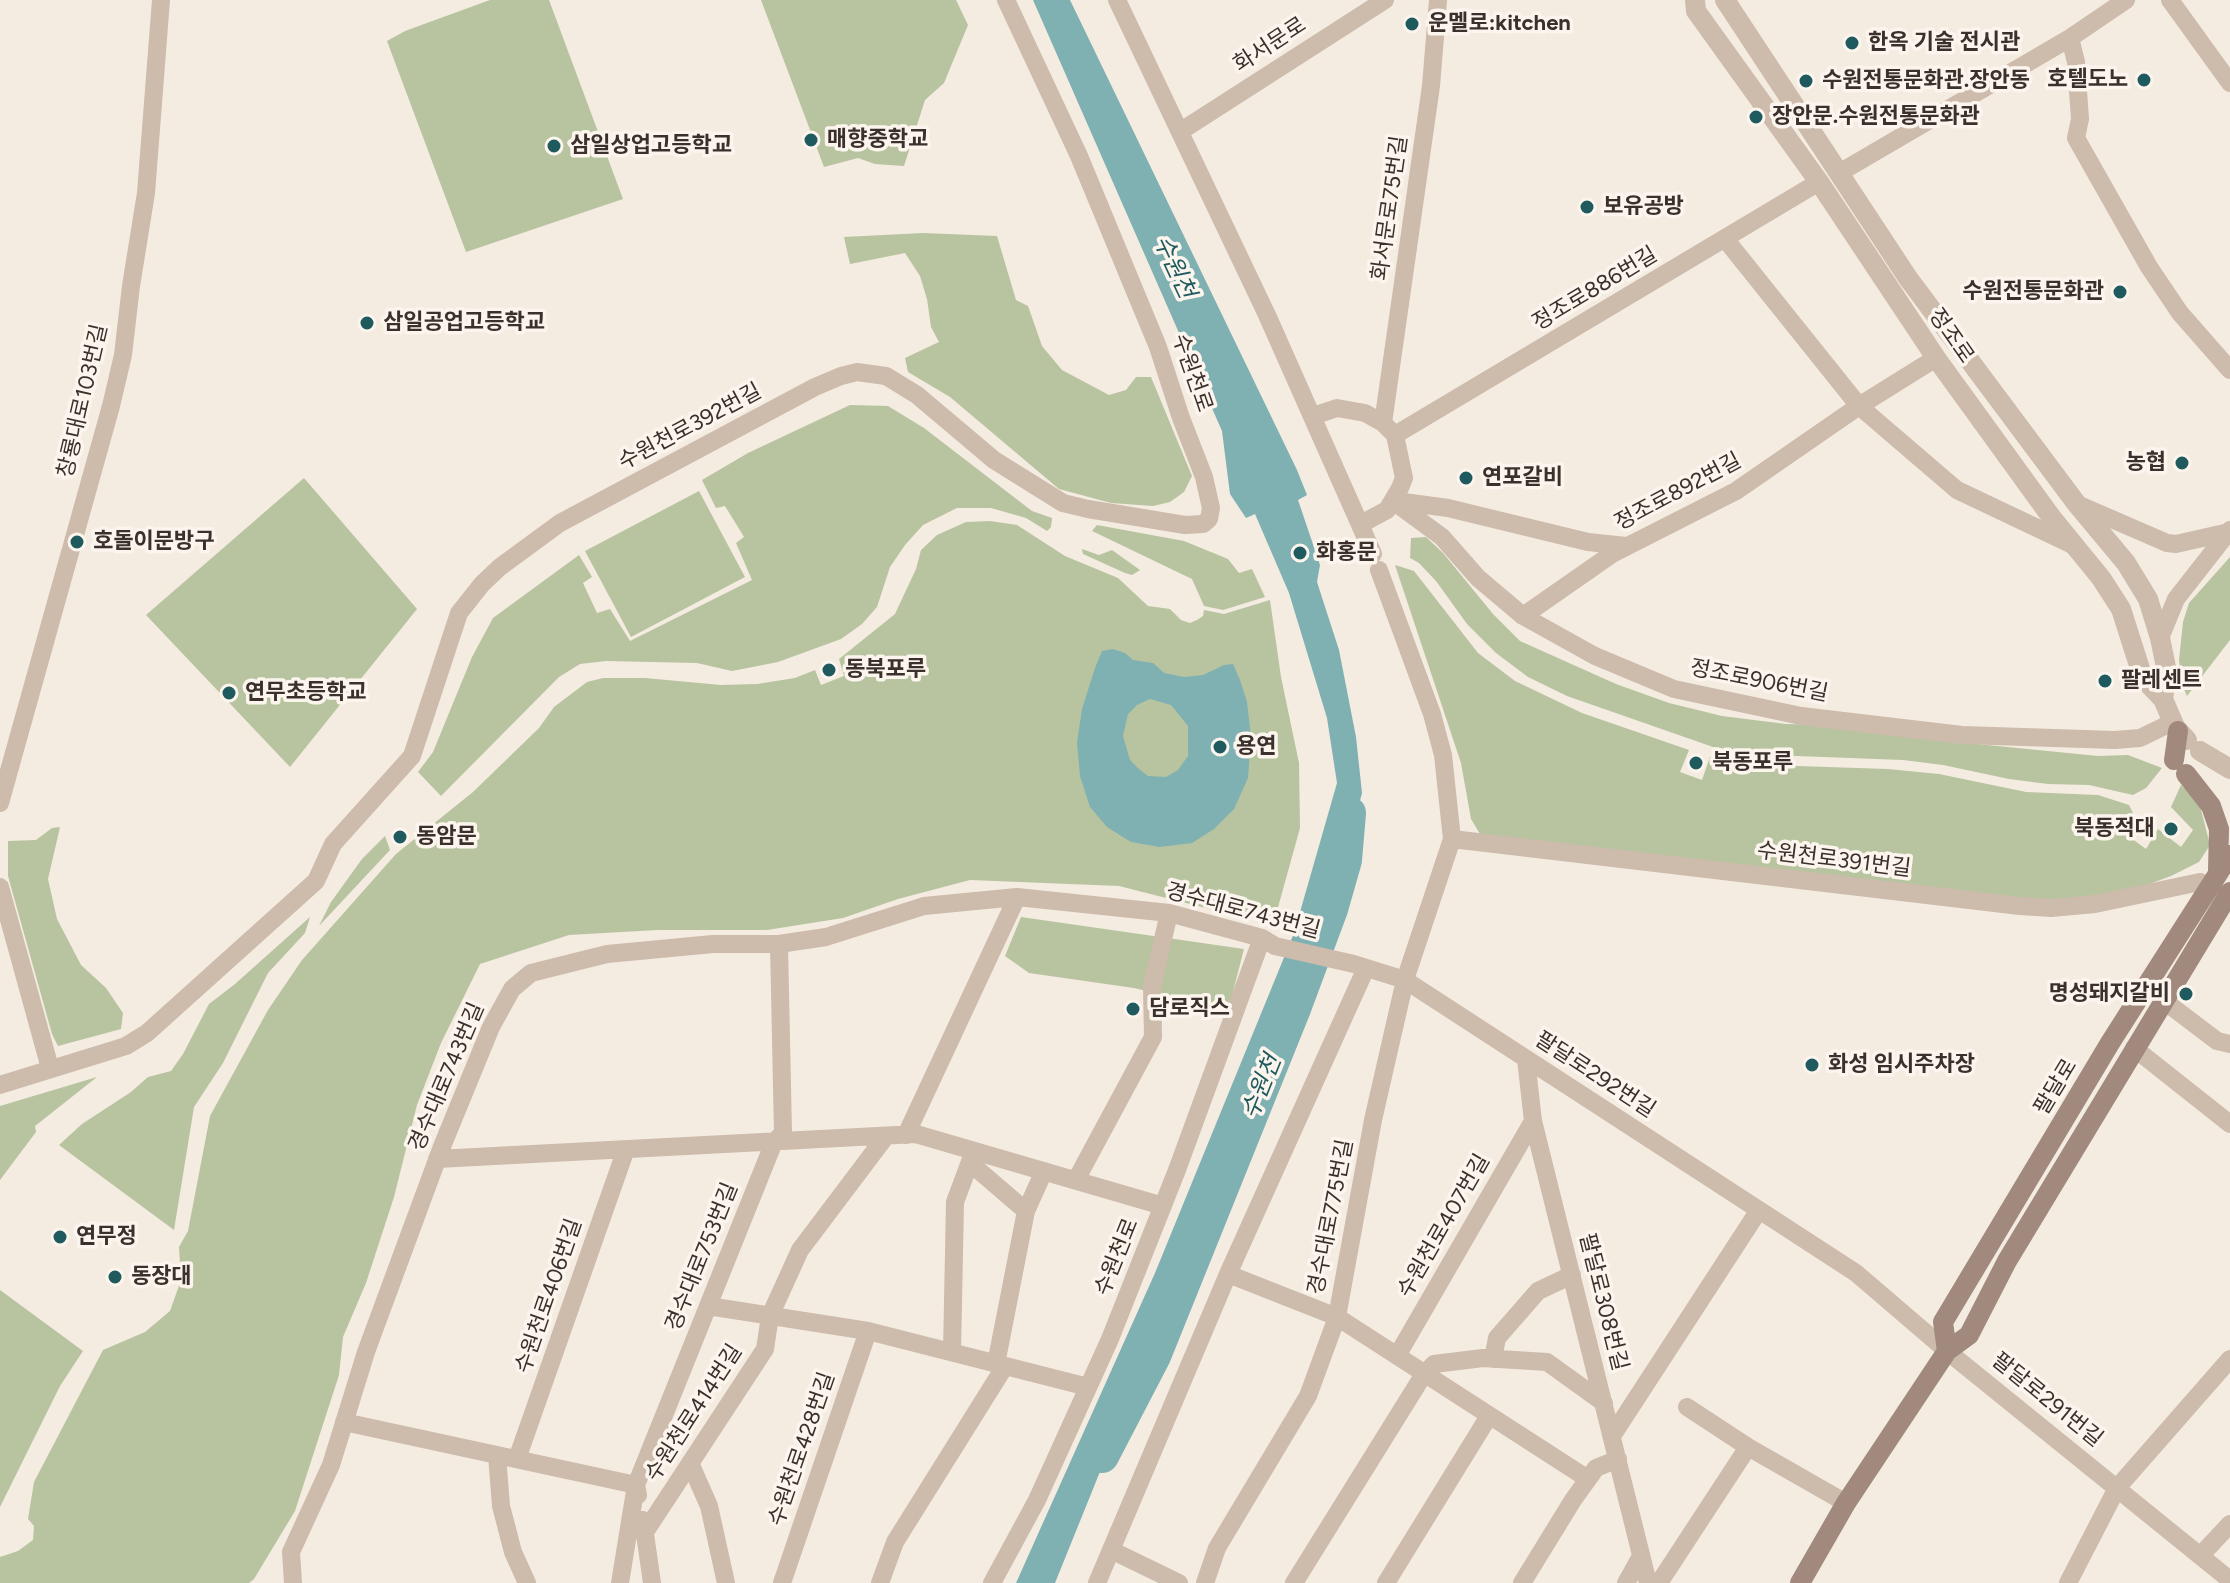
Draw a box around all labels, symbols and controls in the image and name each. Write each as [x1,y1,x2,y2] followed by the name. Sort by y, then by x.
[1428,11,1571,37] place label: 운멜로:kitchen
[1229,12,1311,78] street label: 화서문로
[1403,15,1421,33] marker: 운멜로:kitchen
[1868,30,2020,56] place label: 한옥 기술 전시관
[1843,34,1861,52] marker: 한옥 기술 전시관
[2047,67,2128,93] place label: 호텔도노
[1822,68,2030,94] place label: 수원전통문화관.장안동
[2135,71,2153,89] marker: 호텔도노
[1797,72,1815,90] marker: 수원전통문화관.장안동
[1772,104,1980,130] place label: 장안문.수원전통문화관
[1747,108,1765,126] marker: 장안문.수원전통문화관
[827,127,928,153] place label: 매향중학교
[802,131,820,149] marker: 매향중학교
[570,133,732,159] place label: 삼일상업고등학교
[1367,134,1413,282] street label: 화서문로75번길
[545,137,563,155] marker: 삼일상업고등학교
[1603,194,1684,220] place label: 보유공방
[1578,198,1596,216] marker: 보유공방
[1147,231,1201,303] water label: 수원천
[1528,241,1662,337] street label: 정조로886번길
[1962,279,2104,305] place label: 수원전통문화관
[2111,283,2129,301] marker: 수원전통문화관
[1923,304,1979,368] street label: 정조로
[383,310,545,336] place label: 삼일공업고등학교
[358,314,376,332] marker: 삼일공업고등학교
[53,322,113,480] street label: 창룡대로103번길
[1166,330,1218,416] street label: 수원천로
[614,378,766,476] street label: 수원천로392번길
[1610,448,1746,536] street label: 정조로892번길
[2126,450,2166,476] place label: 농협
[2173,454,2191,472] marker: 농협
[1482,465,1563,491] place label: 연포갈비
[1457,469,1475,487] marker: 연포갈비
[93,529,214,555] place label: 호돌이문방구
[68,533,86,551] marker: 호돌이문방구
[1316,540,1377,566] place label: 화홍문
[1291,544,1309,562] marker: 화홍문
[1688,655,1830,707] street label: 정조로906번길
[845,657,926,683] place label: 동북포루
[820,661,838,679] marker: 동북포루
[2121,668,2202,694] place label: 팔레센트
[2096,672,2114,690] marker: 팔레센트
[245,680,366,706] place label: 연무초등학교
[220,684,238,702] marker: 연무초등학교
[1236,734,1276,760] place label: 용연
[1211,738,1229,756] marker: 용연
[1712,750,1793,776] place label: 북동포루
[1687,754,1705,772] marker: 북동포루
[2074,816,2155,842] place label: 북동적대
[2162,820,2180,838] marker: 북동적대
[416,824,477,850] place label: 동암문
[391,828,409,846] marker: 동암문
[1755,837,1913,883] street label: 수원천로391번길
[1163,878,1323,944] street label: 경수대로743번길
[2049,981,2170,1007] place label: 명성돼지갈비
[2177,985,2195,1003] marker: 명성돼지갈비
[1149,996,1230,1022] place label: 담로직스
[404,999,490,1155] street label: 경수대로743번길
[1124,1000,1142,1018] marker: 담로직스
[1530,1026,1660,1124] street label: 팔달로292번길
[1236,1051,1288,1123] water label: 수원천
[1828,1052,1975,1078] place label: 화성 임시주차장
[2029,1054,2083,1120] street label: 팔달로
[1803,1056,1821,1074] marker: 화성 임시주차장
[1303,1137,1359,1297] street label: 경수대로775번길
[1392,1150,1496,1302] street label: 수원천로407번길
[660,1179,744,1335] street label: 경수대로753번길
[510,1215,588,1377] street label: 수원천로406번길
[1090,1215,1144,1299] street label: 수원천로
[76,1224,137,1250] place label: 연무정
[51,1228,69,1246] marker: 연무정
[1573,1231,1633,1373] street label: 팔달로308번길
[131,1264,192,1290] place label: 동장대
[106,1268,124,1286] marker: 동장대
[640,1340,748,1486] street label: 수원천로414번길
[1986,1347,2108,1453] street label: 팔달로291번길
[763,1369,841,1529] street label: 수원천로428번길

